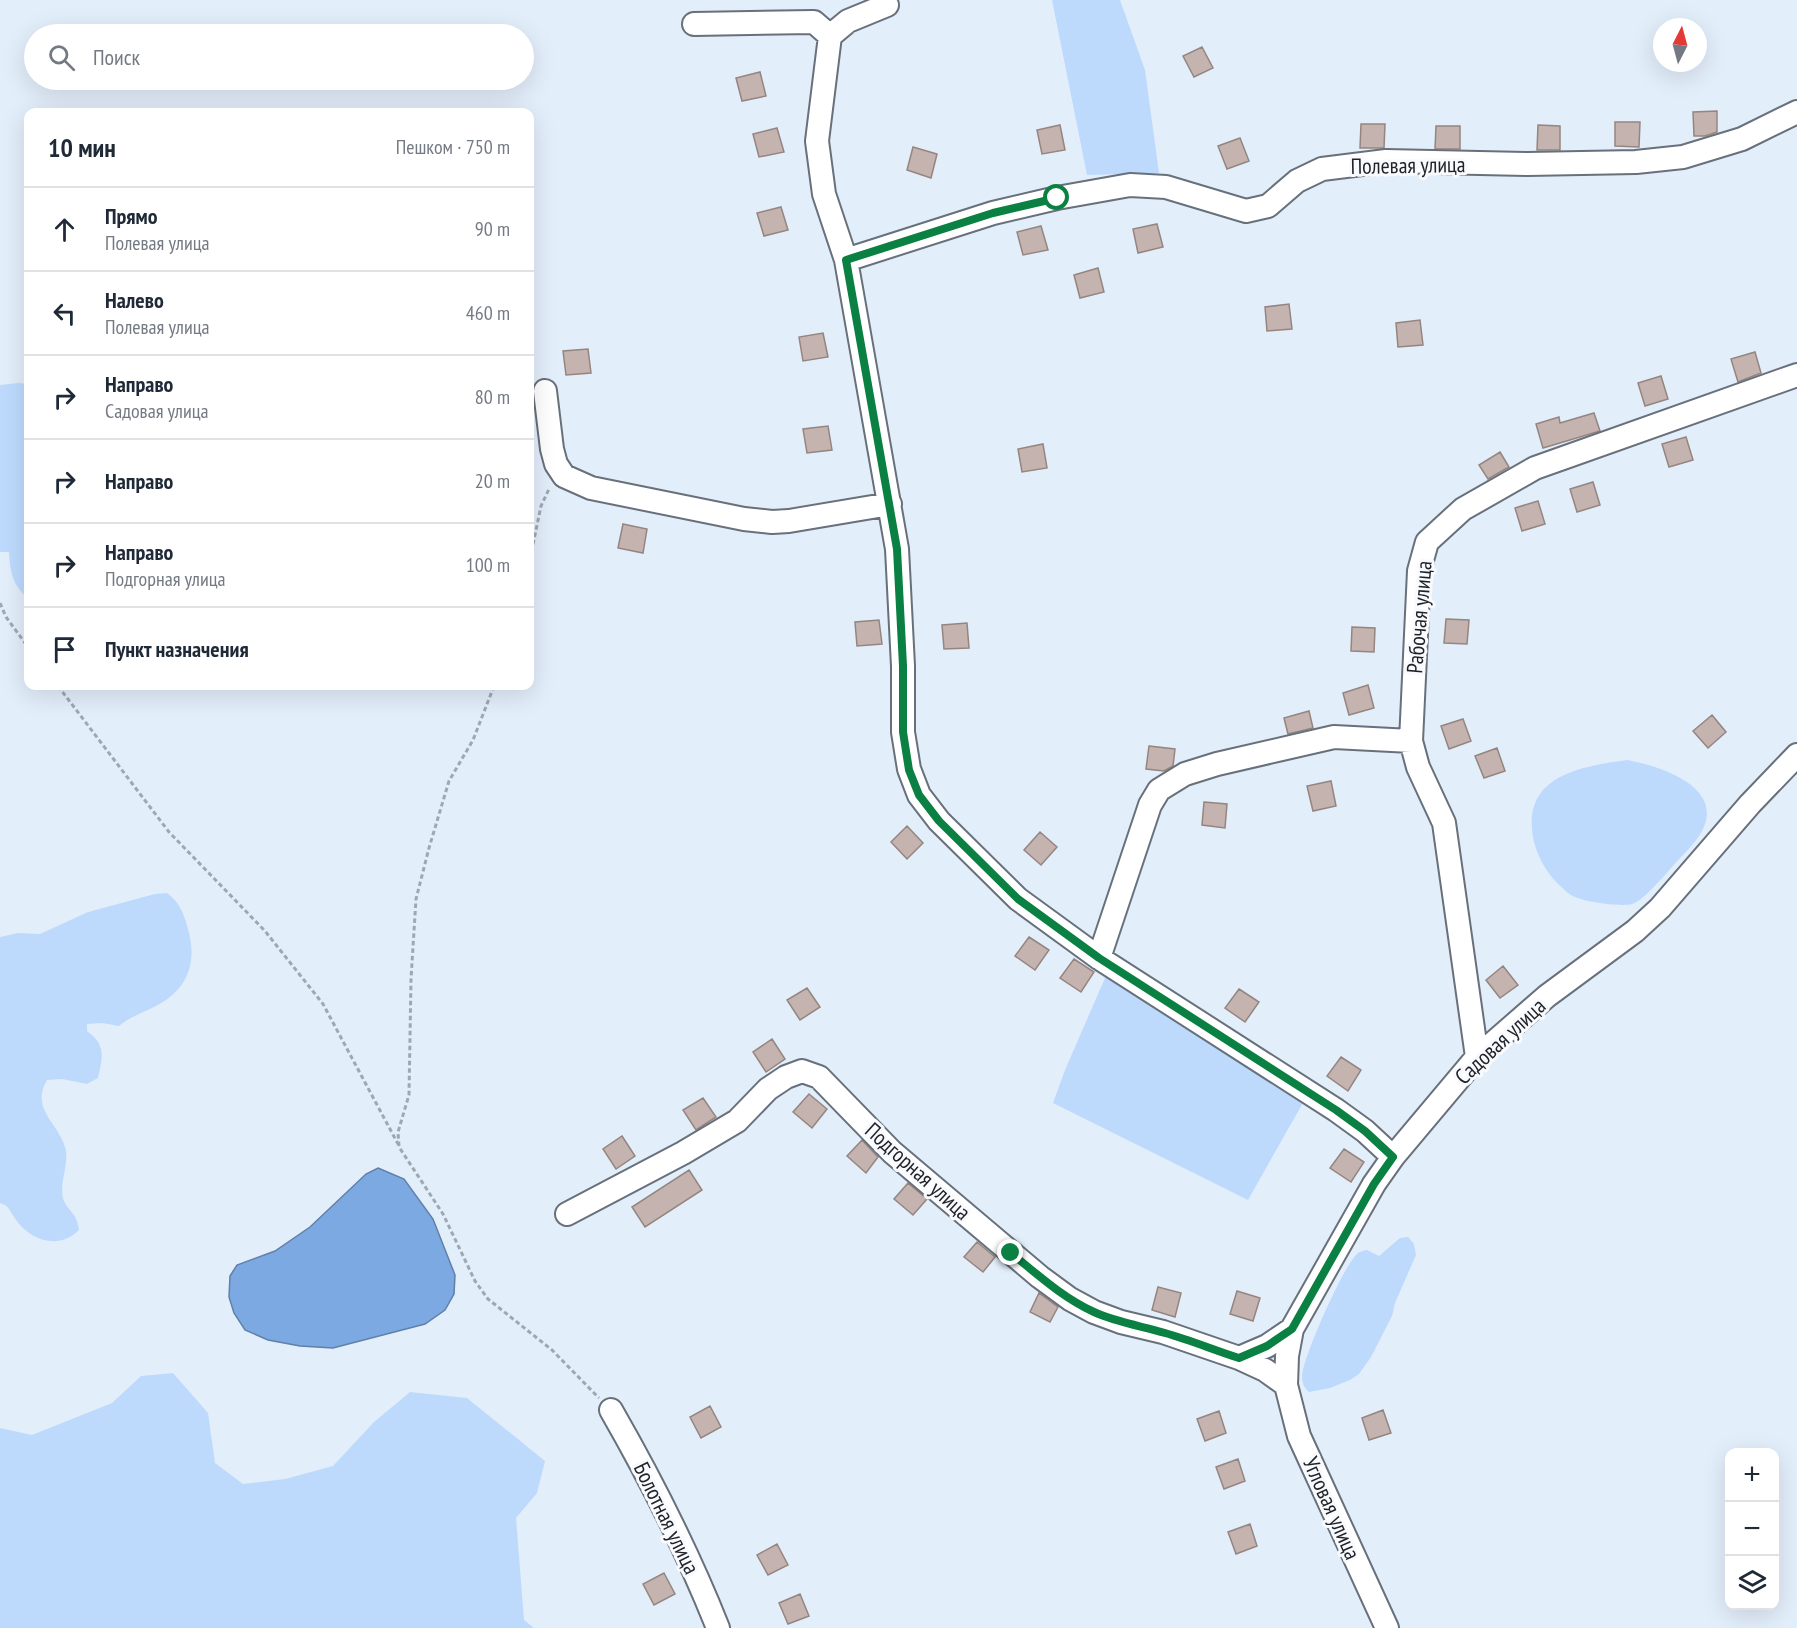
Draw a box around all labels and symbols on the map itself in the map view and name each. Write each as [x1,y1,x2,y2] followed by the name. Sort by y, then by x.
[1653,18,1707,72] north arrow
[1350,150,1466,180] street label: Полевая улица
[1043,184,1069,210] route start
[1400,560,1438,674] street label: Рабочая улица
[1449,992,1551,1090] street label: Садовая улица
[859,1116,977,1226] street label: Подгорная улица
[997,1239,1023,1265] route end
[1297,1452,1367,1564] street label: Угловая улица
[628,1457,706,1579] street label: Болотная улица

